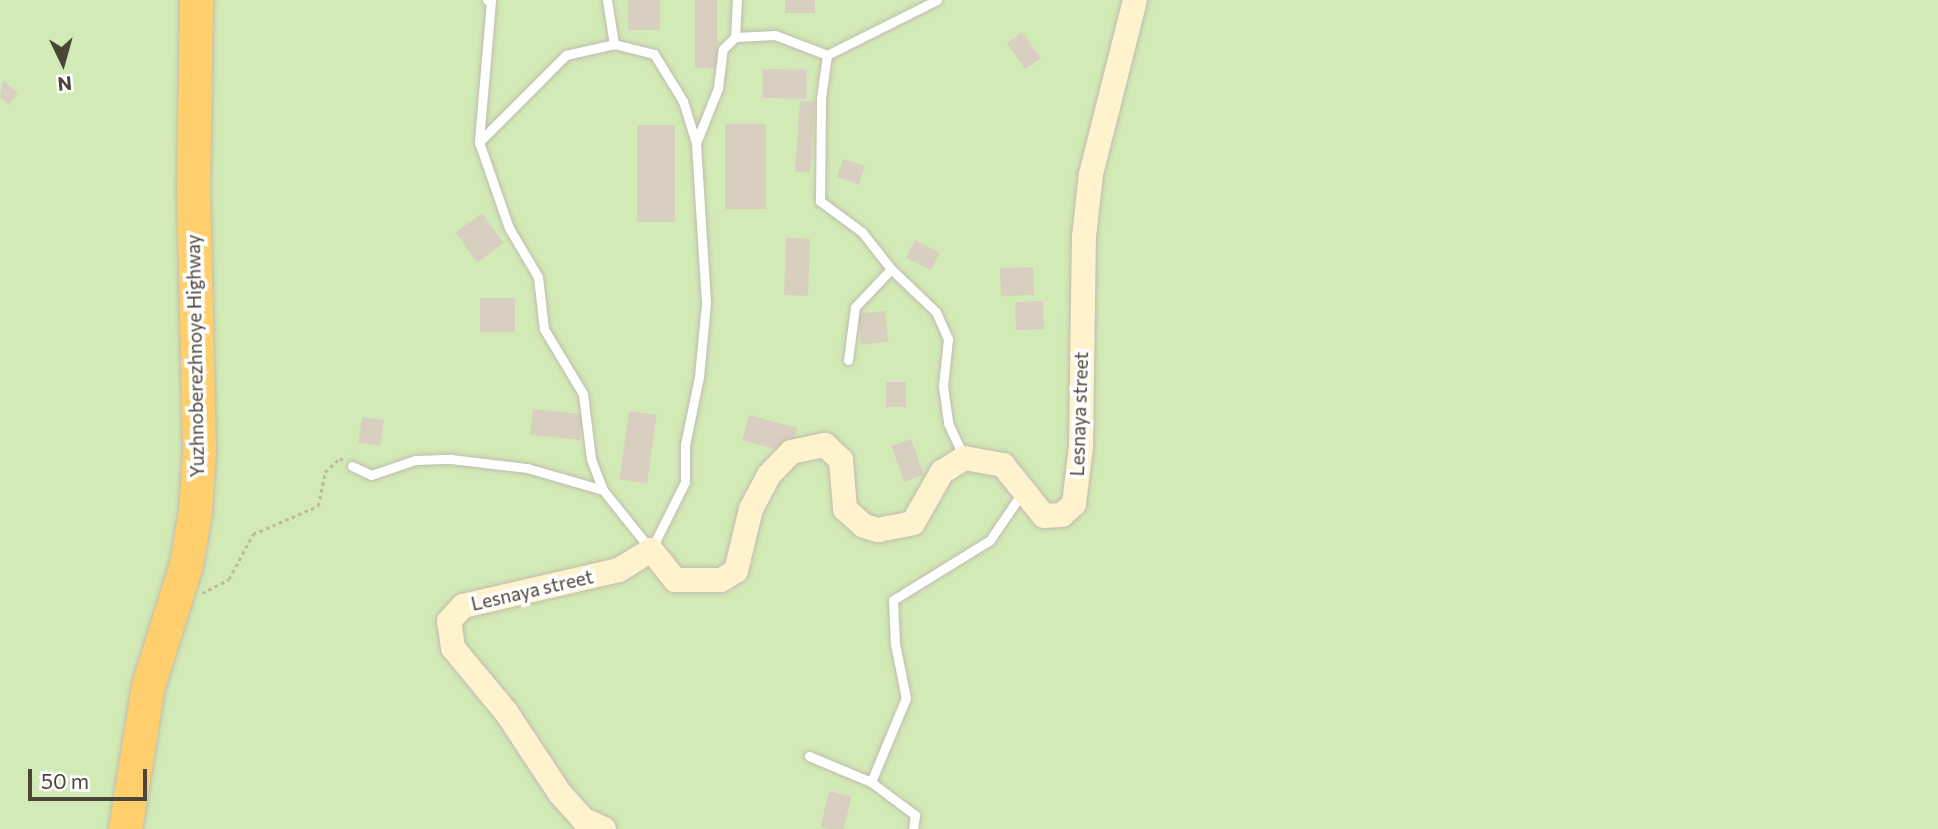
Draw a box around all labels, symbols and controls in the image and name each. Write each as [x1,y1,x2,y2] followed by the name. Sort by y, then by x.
[28,28,98,98] north arrow
[57,72,73,96] text: N
[181,234,209,478] street label: Yuzhnoberezhnoye Highway
[1065,351,1093,477] street label: Lesnaya street
[469,565,595,615] street label: Lesnaya street
[32,756,150,800] scale bar
[41,768,89,793] text: 50 m

